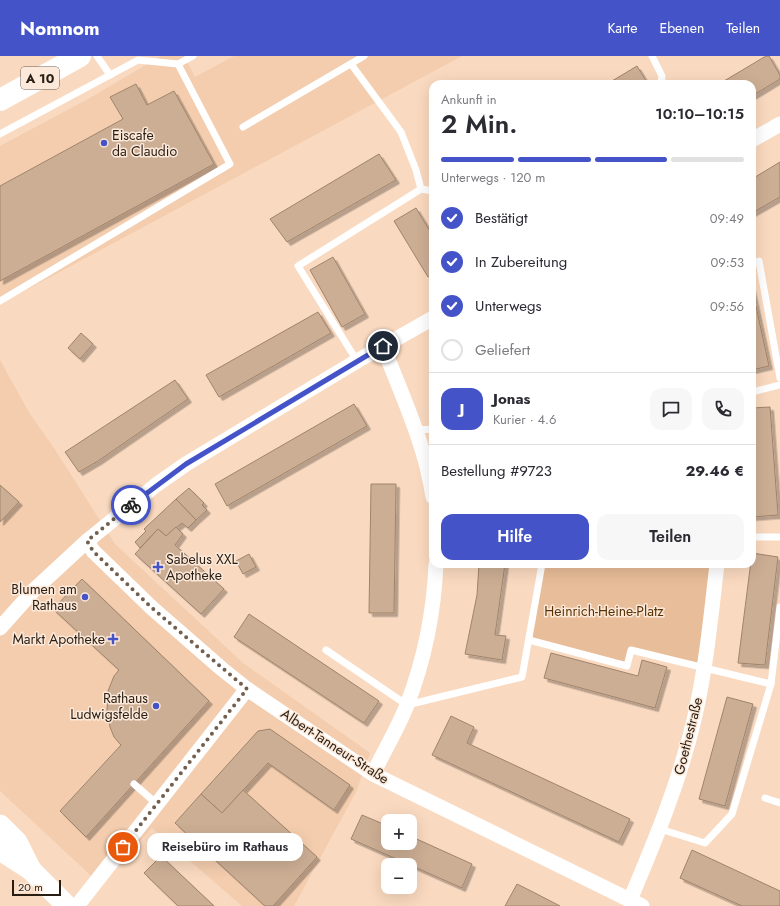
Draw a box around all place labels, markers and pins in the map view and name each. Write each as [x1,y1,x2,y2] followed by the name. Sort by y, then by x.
[112,125,177,161] place label: Eiscafe da Claudio
[99,138,109,148] marker: Eiscafe da Claudio
[366,329,400,363] pin
[166,549,239,585] place label: Sabelus XXL Apotheke
[153,562,163,572] marker: Sabelus XXL Apotheke
[11,579,77,615] place label: Blumen am Rathaus
[80,592,90,602] marker: Blumen am Rathaus
[12,629,105,649] place label: Markt Apotheke
[108,634,118,644] marker: Markt Apotheke
[70,688,148,724] place label: Rathaus Ludwigsfelde
[151,701,161,711] marker: Rathaus Ludwigsfelde
[106,830,140,864] pin
[147,833,303,861] callout: Reisebüro im Rathaus

